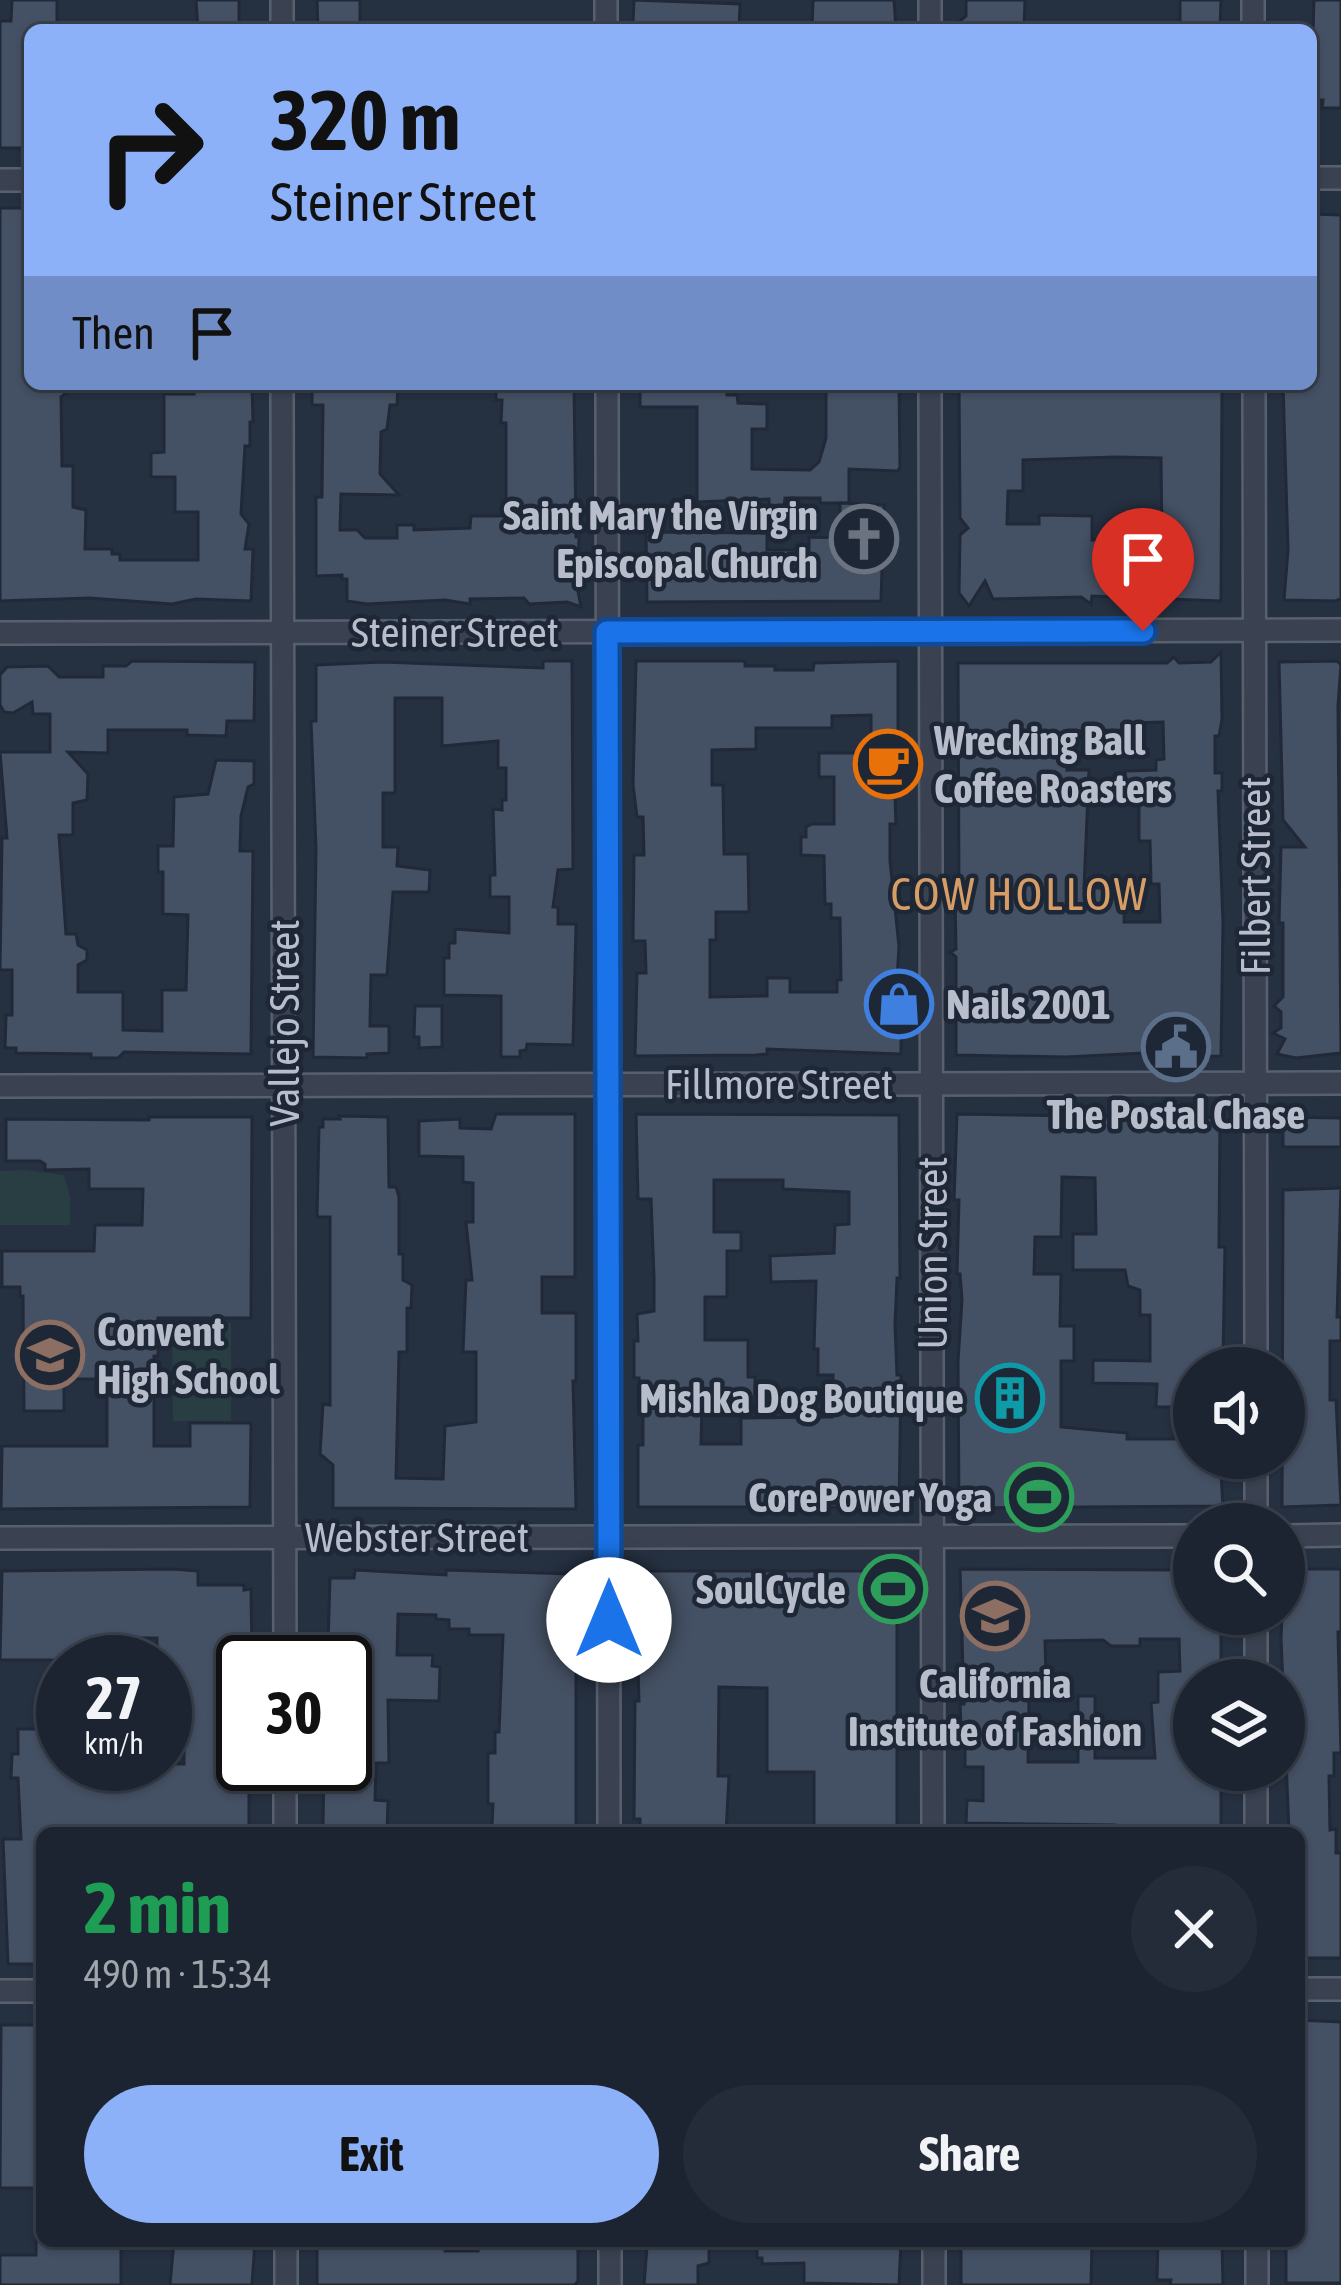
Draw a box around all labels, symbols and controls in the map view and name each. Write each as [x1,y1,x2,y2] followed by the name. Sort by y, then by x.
[72,72,228,228] icon: right
[270,72,460,168] text: 320 m
[270,171,537,232] text: Steiner Street
[179,300,245,366] icon: arrive
[72,307,155,359] text: Then
[503,491,818,587] place label: Saint Mary the Virgin Episcopal Church
[829,504,899,574] church icon: Saint Mary the Virgin Episcopal Church
[1092,508,1194,631] pin
[1110,526,1176,592] icon: arrive
[351,608,559,656] street label: Steiner Street
[933,716,1172,812] place label: Wrecking Ball Coffee Roasters
[853,729,923,799] cafe icon: Wrecking Ball Coffee Roasters
[1231,777,1279,975] street label: Filbert Street
[891,868,1149,920] district label: COW HOLLOW
[260,919,308,1127] street label: Vallejo Street
[864,969,934,1039] shop icon: Nails 2001
[946,980,1111,1028] place label: Nails 2001
[1141,1012,1211,1082] public building icon: The Postal Chase
[665,1060,893,1108] street label: Fillmore Street
[1047,1090,1305,1138] place label: The Postal Chase
[908,1157,956,1349] street label: Union Street
[97,1307,280,1403] place label: Convent High School
[15,1320,85,1390] school or university icon: Convent High School
[1173,1347,1305,1791] map controls
[1173,1347,1305,1479] button: sound
[975,1363,1045,1433] building icon: Mishka Dog Boutique
[639,1374,964,1422] place label: Mishka Dog Boutique
[1004,1462,1074,1532] sports icon: CorePower Yoga
[748,1473,992,1521] place label: CorePower Yoga
[1173,1503,1305,1635] button: search
[305,1513,529,1561] street label: Webster Street
[858,1554,928,1624] sports icon: SoulCycle
[546,1557,672,1683] position arrow
[696,1565,846,1613] place label: SoulCycle
[960,1581,1030,1651] school or university icon: California Institute of Fashion
[216,1635,372,1791] speed limit sign: 30
[848,1659,1142,1755] place label: California Institute of Fashion
[1173,1659,1305,1791] button: layers
[86,1663,142,1732] text: 27
[84,1726,144,1760] text: km/h
[84,1866,231,1948] text: 2 min
[1131,1866,1257,1992] button: close
[84,1952,272,1996] text: 490 m · 15:34
[84,2085,659,2223] button: Exit
[683,2085,1257,2223] button: Share

